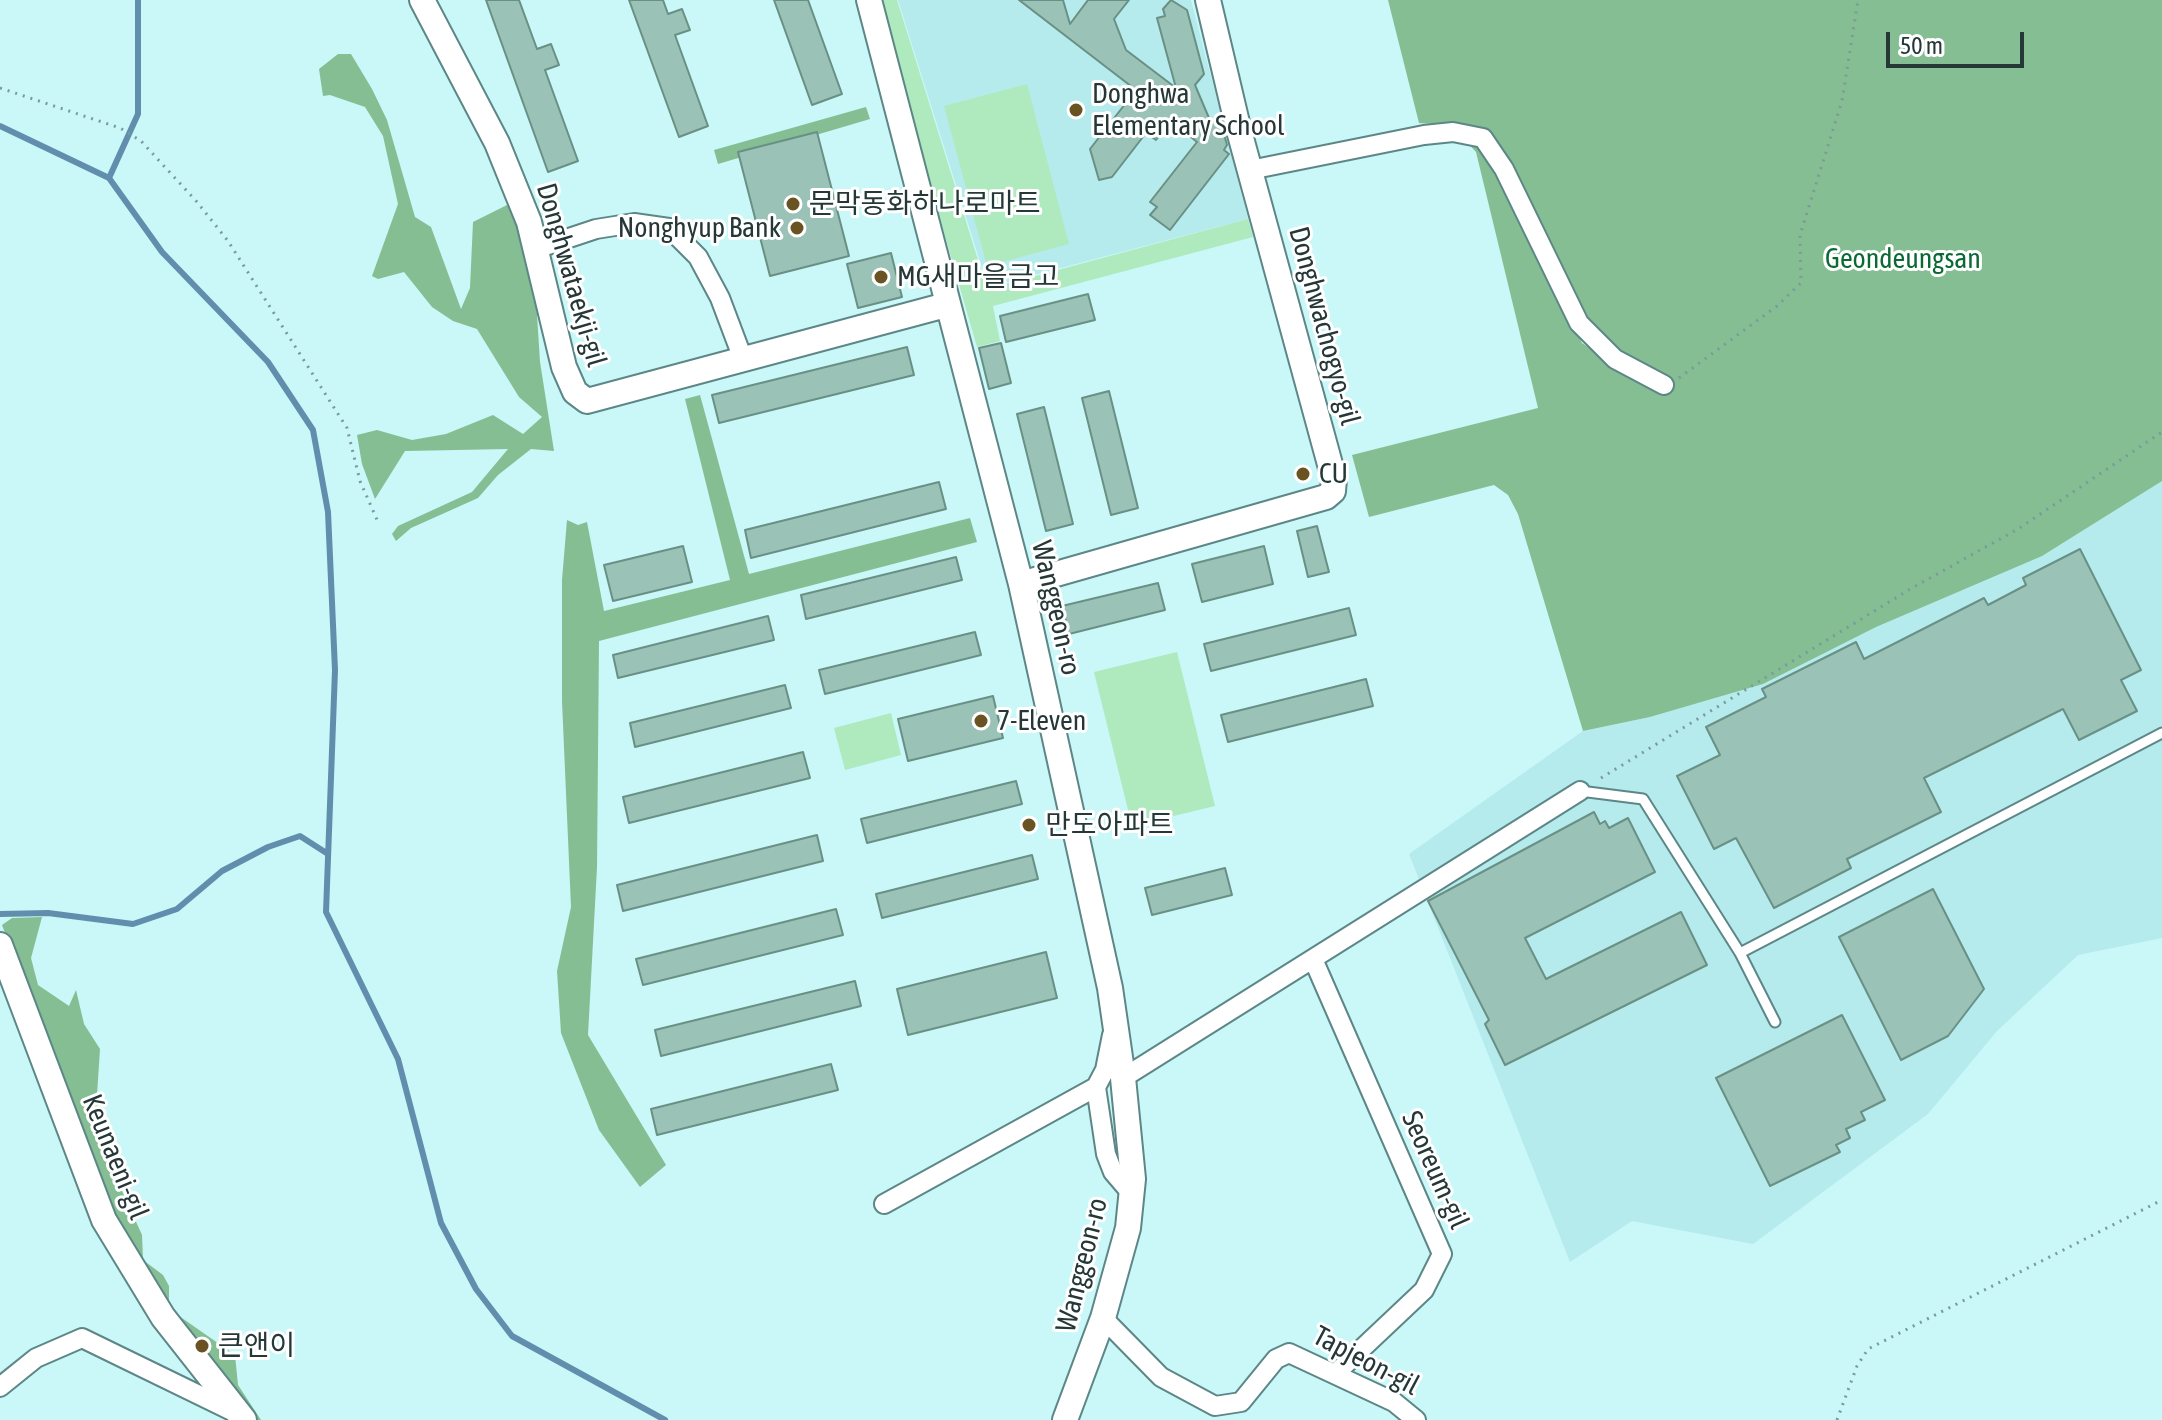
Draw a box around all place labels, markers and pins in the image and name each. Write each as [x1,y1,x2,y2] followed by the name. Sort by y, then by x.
[1092,77,1284,143] place label: Donghwa Elementary School
[1067,101,1085,119] marker: Donghwa Elementary School
[809,187,1041,221] place label: 문막동화하나로마트
[784,195,802,213] marker: 문막동화하나로마트
[618,211,781,245] place label: Nonghyup Bank
[788,219,806,237] marker: Nonghyup Bank
[897,260,1059,294] place label: MG새마을금고
[872,268,890,286] marker: MG새마을금고
[1319,457,1348,491] place label: CU
[1294,465,1312,483] marker: CU
[997,704,1086,738] place label: 7-Eleven
[972,712,990,730] marker: 7-Eleven
[1045,808,1174,842] place label: 만도아파트
[1020,816,1038,834] marker: 만도아파트
[218,1329,295,1363] place label: 큰앤이
[193,1337,211,1355] marker: 큰앤이

